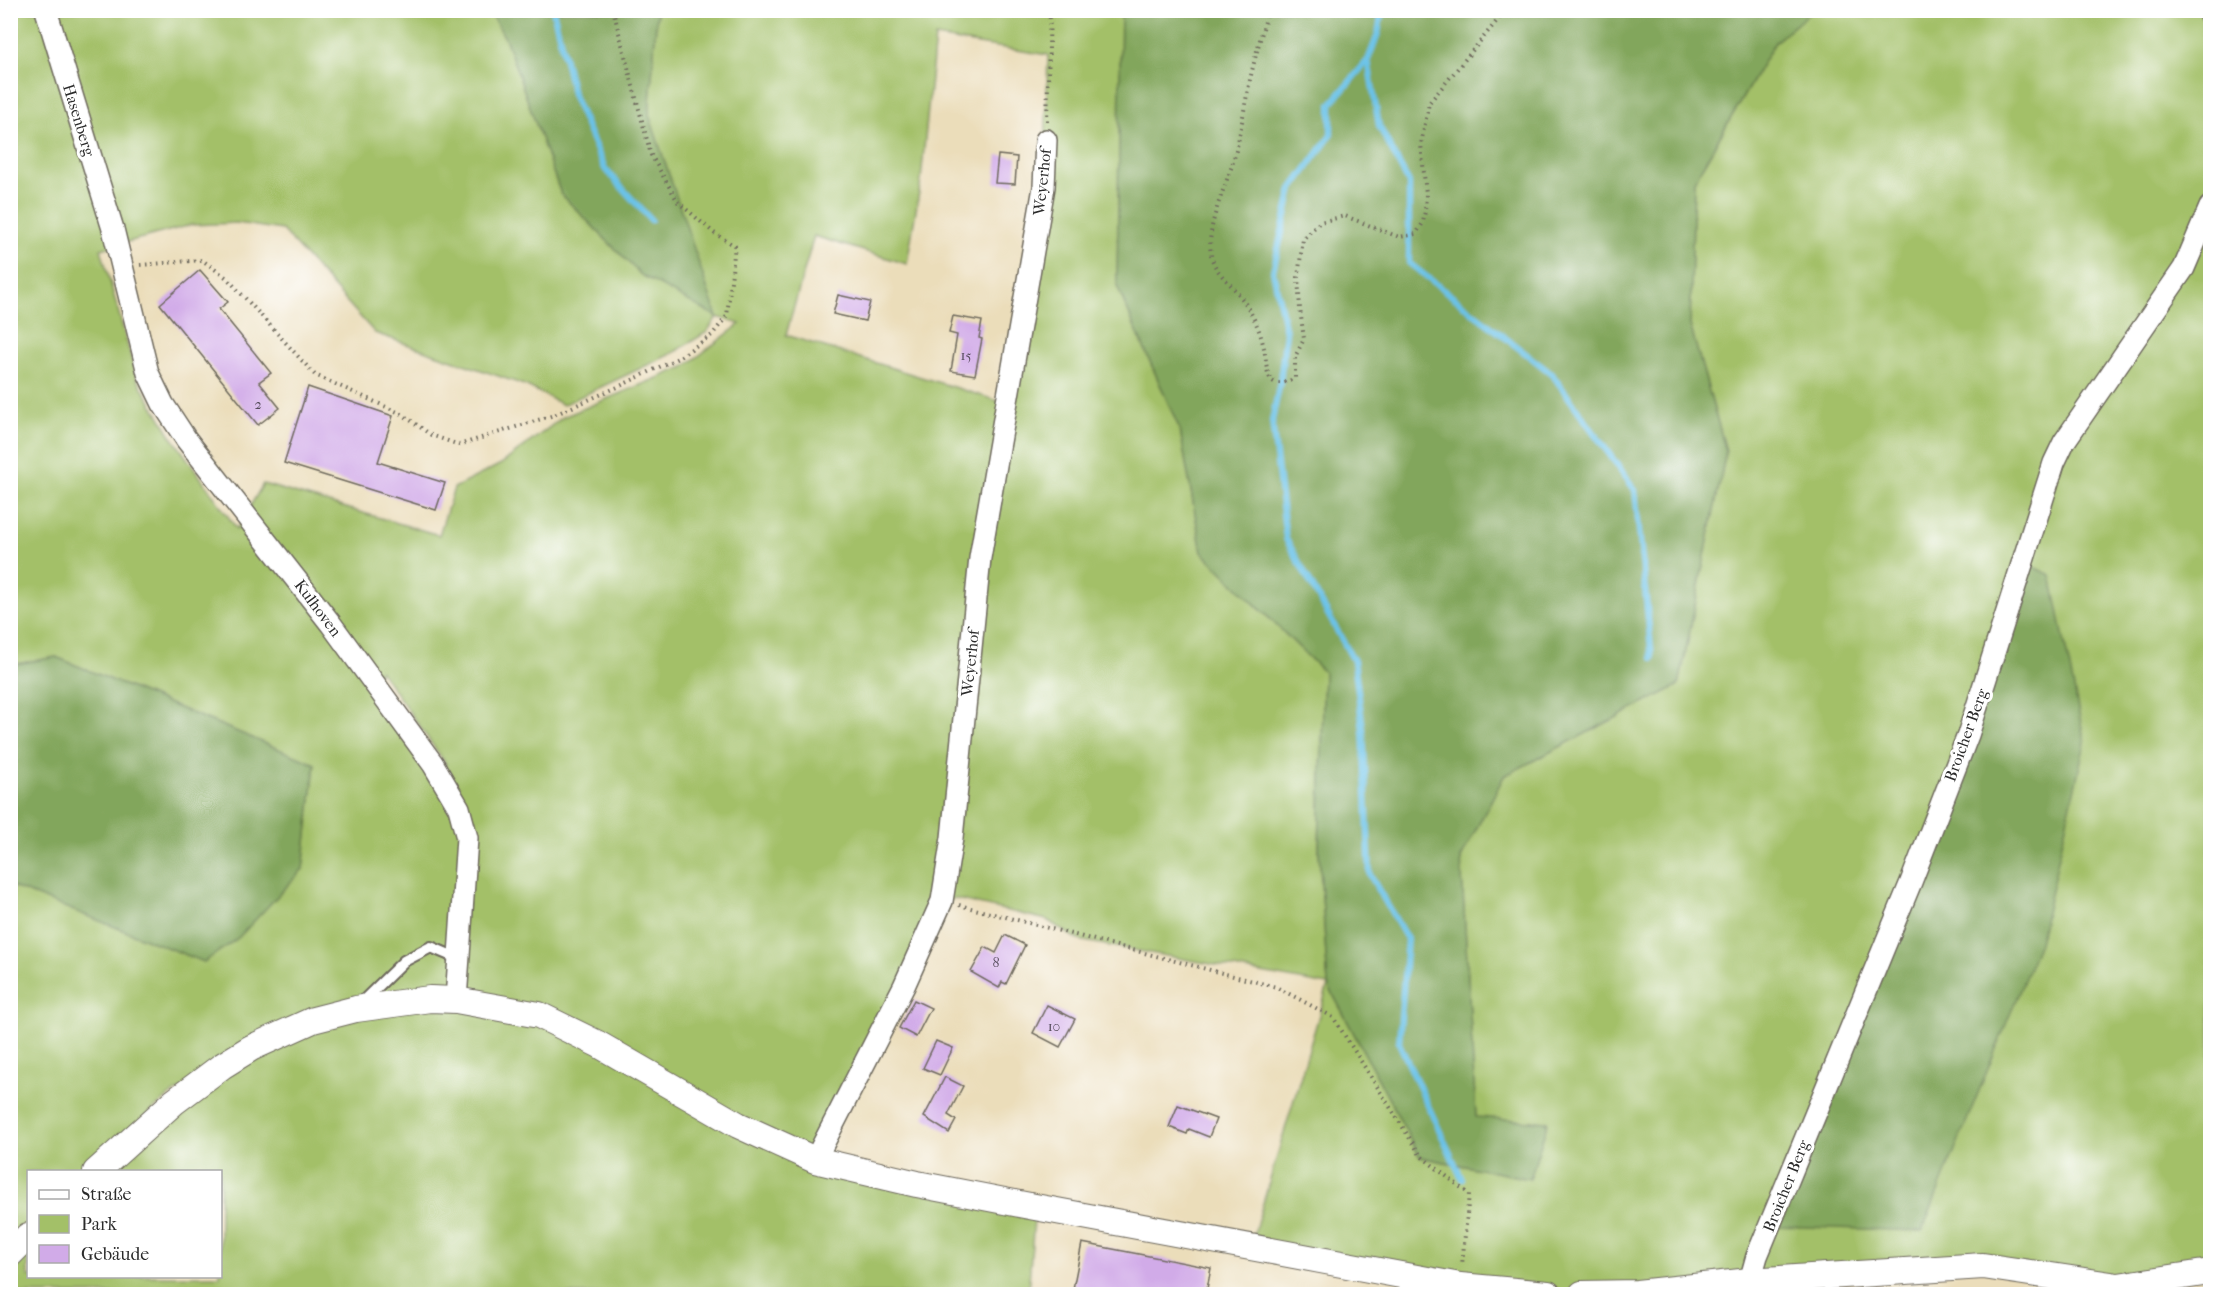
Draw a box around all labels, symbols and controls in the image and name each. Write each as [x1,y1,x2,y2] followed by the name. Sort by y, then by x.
[59,82,99,159] street label: Hasenberg
[1029,144,1055,217] street label: Weyerhof
[961,347,972,364] house number: 15
[254,396,262,413] house number: 2
[290,576,346,641] street label: Kulhoven
[957,625,983,698] street label: Weyerhof
[1940,686,1992,784] street label: Broicher Berg
[992,954,1000,971] house number: 8
[1048,1018,1060,1035] house number: 10
[1759,1137,1813,1235] street label: Broicher Berg
[27,1170,222,1278] legend
[81,1184,132,1205] text: Straße
[81,1214,118,1235] text: Park
[81,1244,149,1265] text: Gebäude

